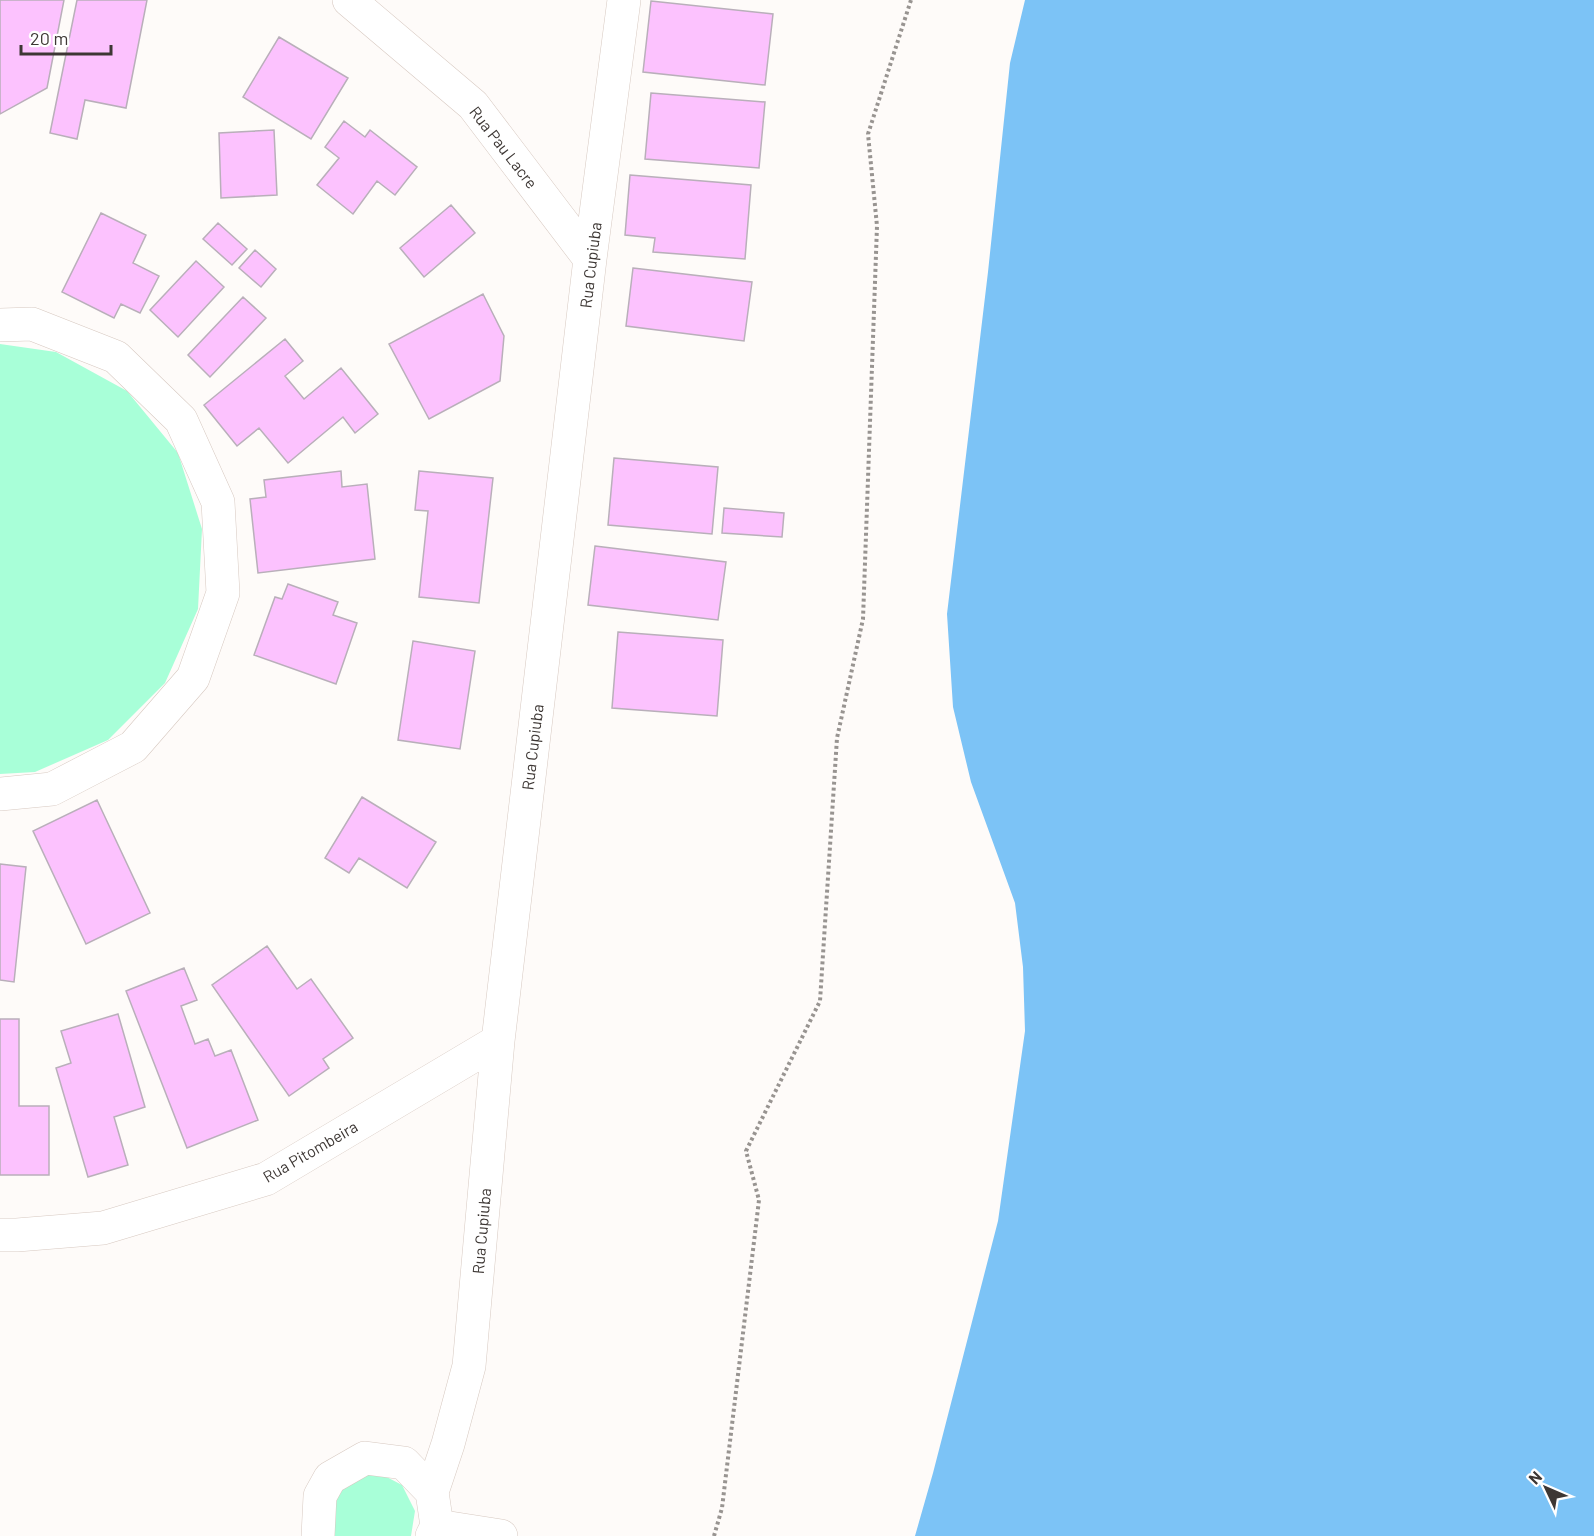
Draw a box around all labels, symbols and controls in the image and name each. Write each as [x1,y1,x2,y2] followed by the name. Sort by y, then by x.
[21,18,111,56] scale bar
[30,27,68,49] text: 20 m
[466,102,542,192] street label: Rua Pau Lacre
[575,221,605,309] street label: Rua Cupiuba
[517,703,547,791] street label: Rua Cupiuba
[259,1116,361,1186] street label: Rua Pitombeira
[468,1187,494,1275] street label: Rua Cupiuba
[1516,1458,1576,1518] north arrow
[1524,1467,1545,1488] text: N

